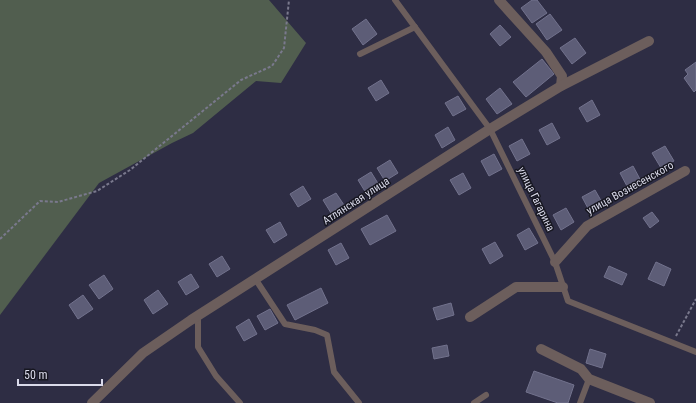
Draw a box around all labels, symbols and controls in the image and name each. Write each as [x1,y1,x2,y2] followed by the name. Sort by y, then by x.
[584,158,676,217] street label: улица Вознесенского
[515,165,557,233] street label: улица Гагарина
[320,175,392,227] street label: Атлянская улица
[18,361,102,387] scale bar
[24,368,48,382] text: 50 m

